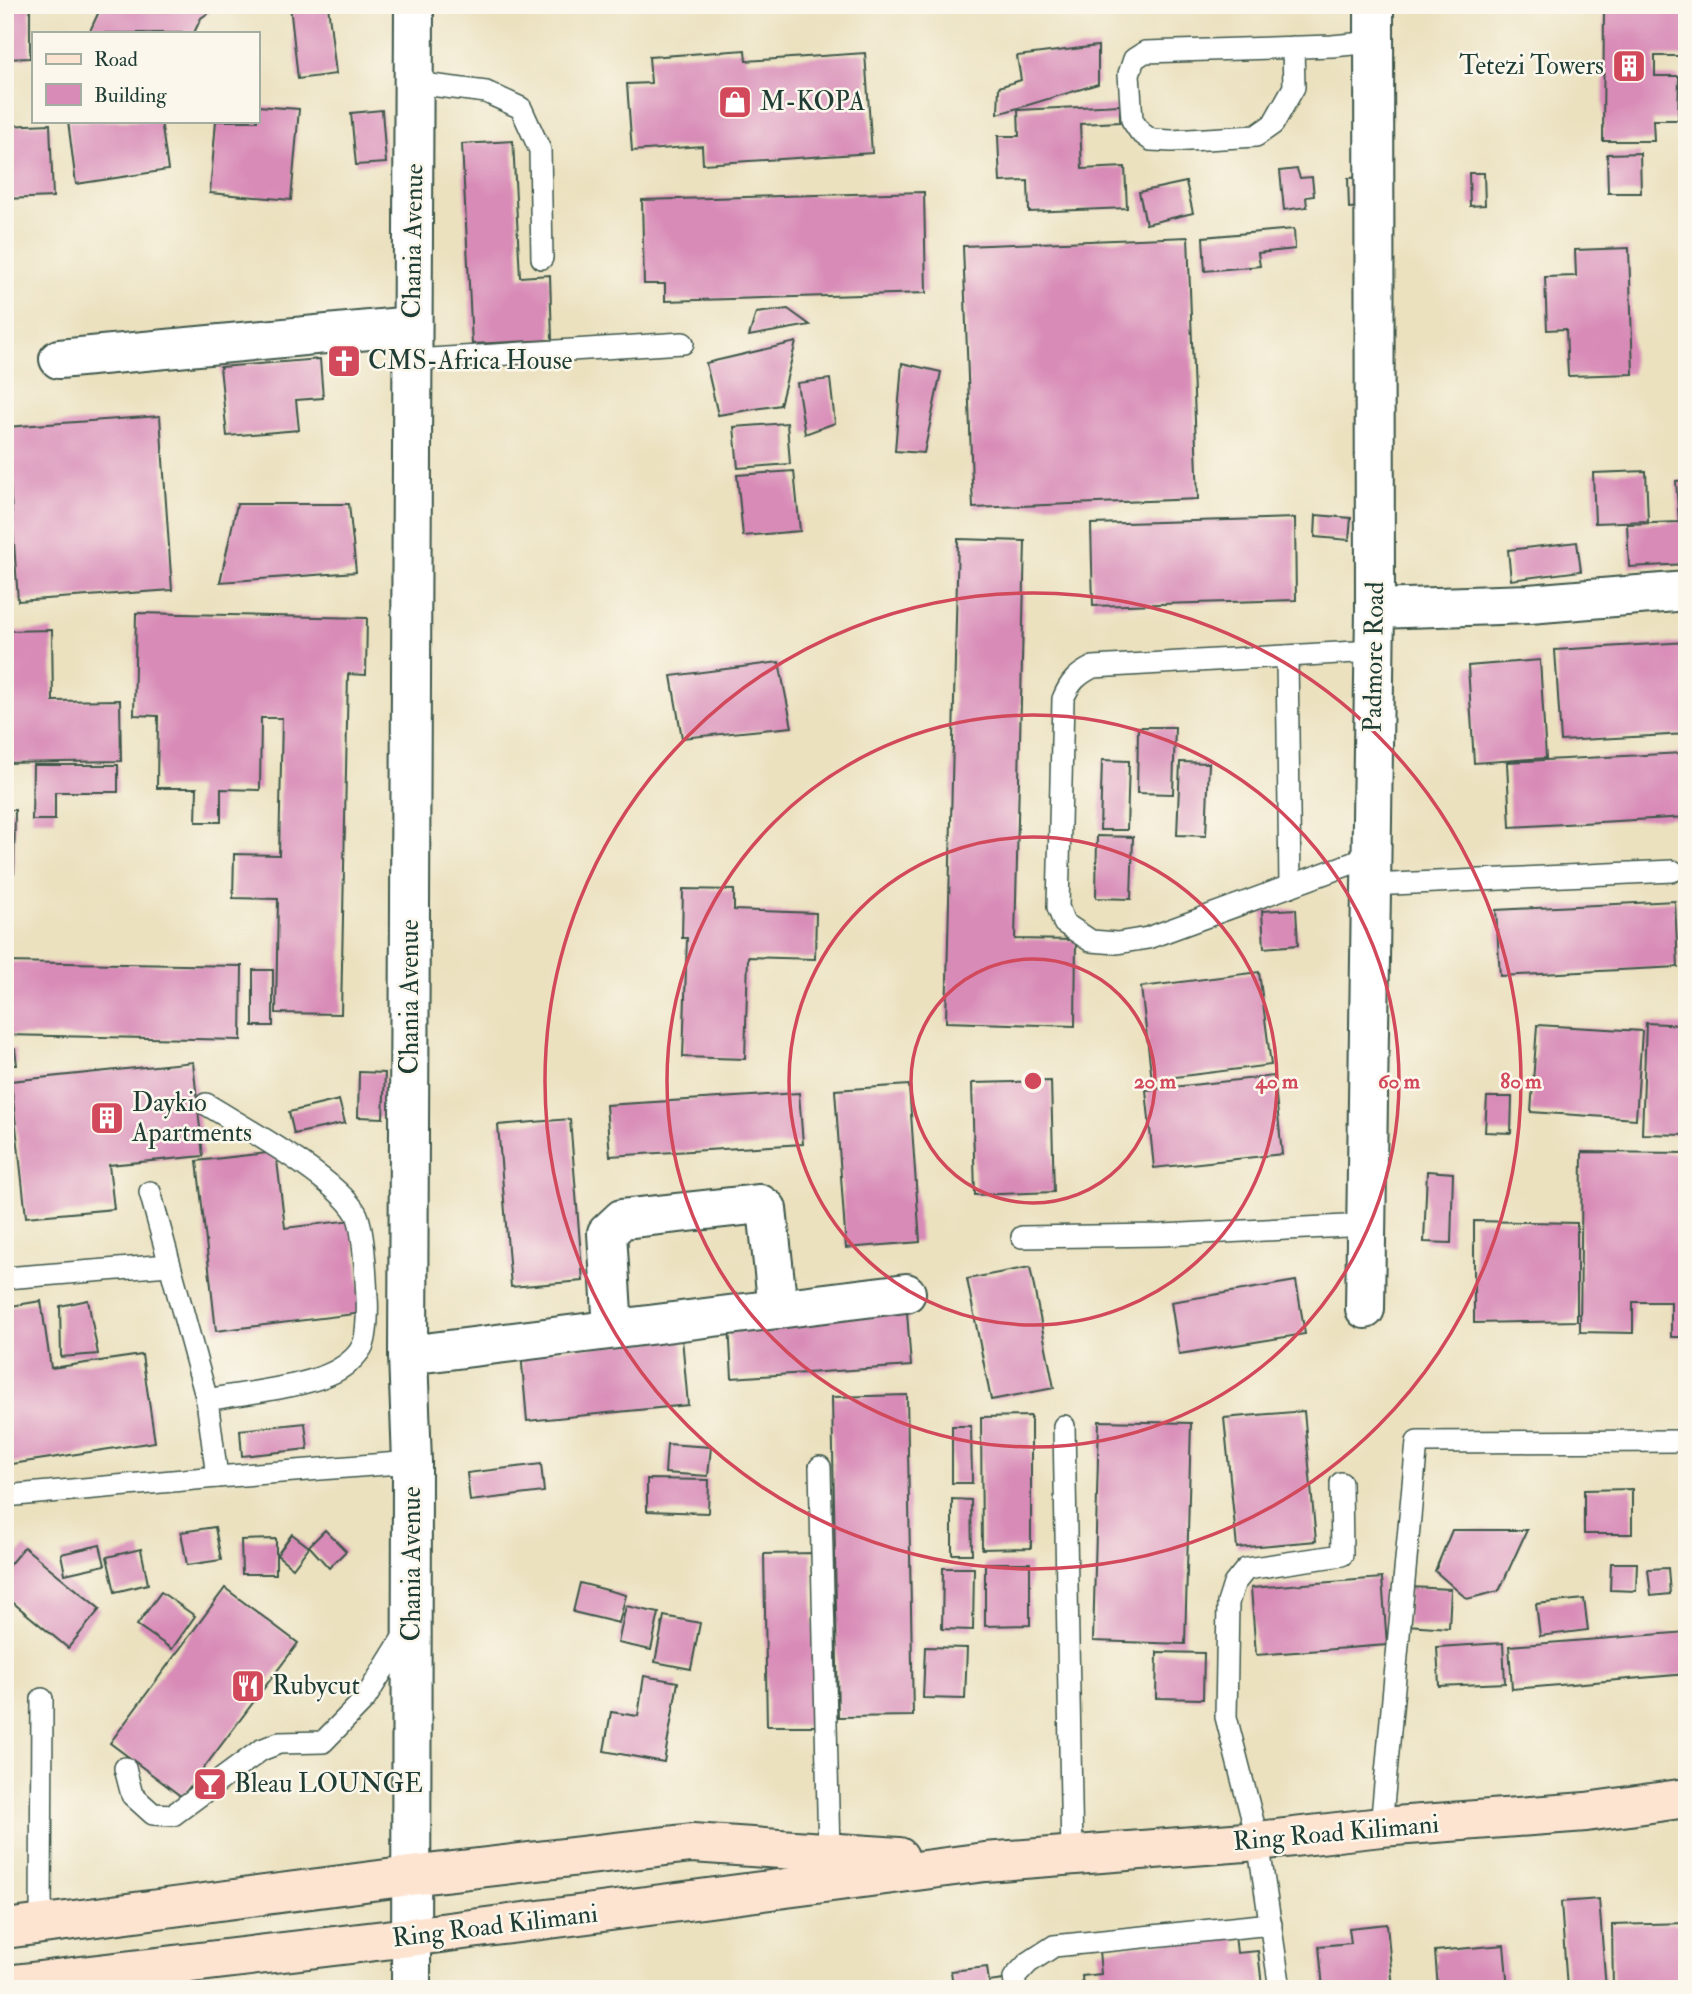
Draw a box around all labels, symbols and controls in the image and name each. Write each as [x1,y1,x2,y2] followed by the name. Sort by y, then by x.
[32,32,259,122] legend
[94,46,139,73] text: Road
[1610,47,1648,85] building icon: Tetezi Towers
[1459,50,1604,82] place label: Tetezi Towers
[94,82,167,109] text: Building
[716,83,754,121] shop icon: M-KOPA
[760,86,866,118] place label: M-KOPA
[396,163,430,319] street label: Chania Avenue
[325,342,363,380] church icon: CMS-Africa House
[368,345,573,377] place label: CMS-Africa House
[1357,581,1391,733] street label: Padmore Road
[394,919,426,1075] street label: Chania Avenue
[1134,1068,1177,1095] text: 20 m
[1255,1068,1299,1095] text: 40 m
[1378,1068,1421,1095] text: 60 m
[1500,1068,1542,1095] text: 80 m
[1021,1069,1045,1093] centre of rings
[131,1087,252,1150] place label: Daykio Apartments
[88,1099,126,1137] building icon: Daykio Apartments
[396,1486,428,1642] street label: Chania Avenue
[229,1667,267,1705] restaurant icon: Rubycut
[272,1670,360,1702] place label: Rubycut
[191,1765,229,1803] bar icon: Bleau LOUNGE
[234,1768,423,1800] place label: Bleau LOUNGE
[1232,1808,1441,1858] street label: Ring Road Kilimani
[390,1898,600,1954] street label: Ring Road Kilimani

